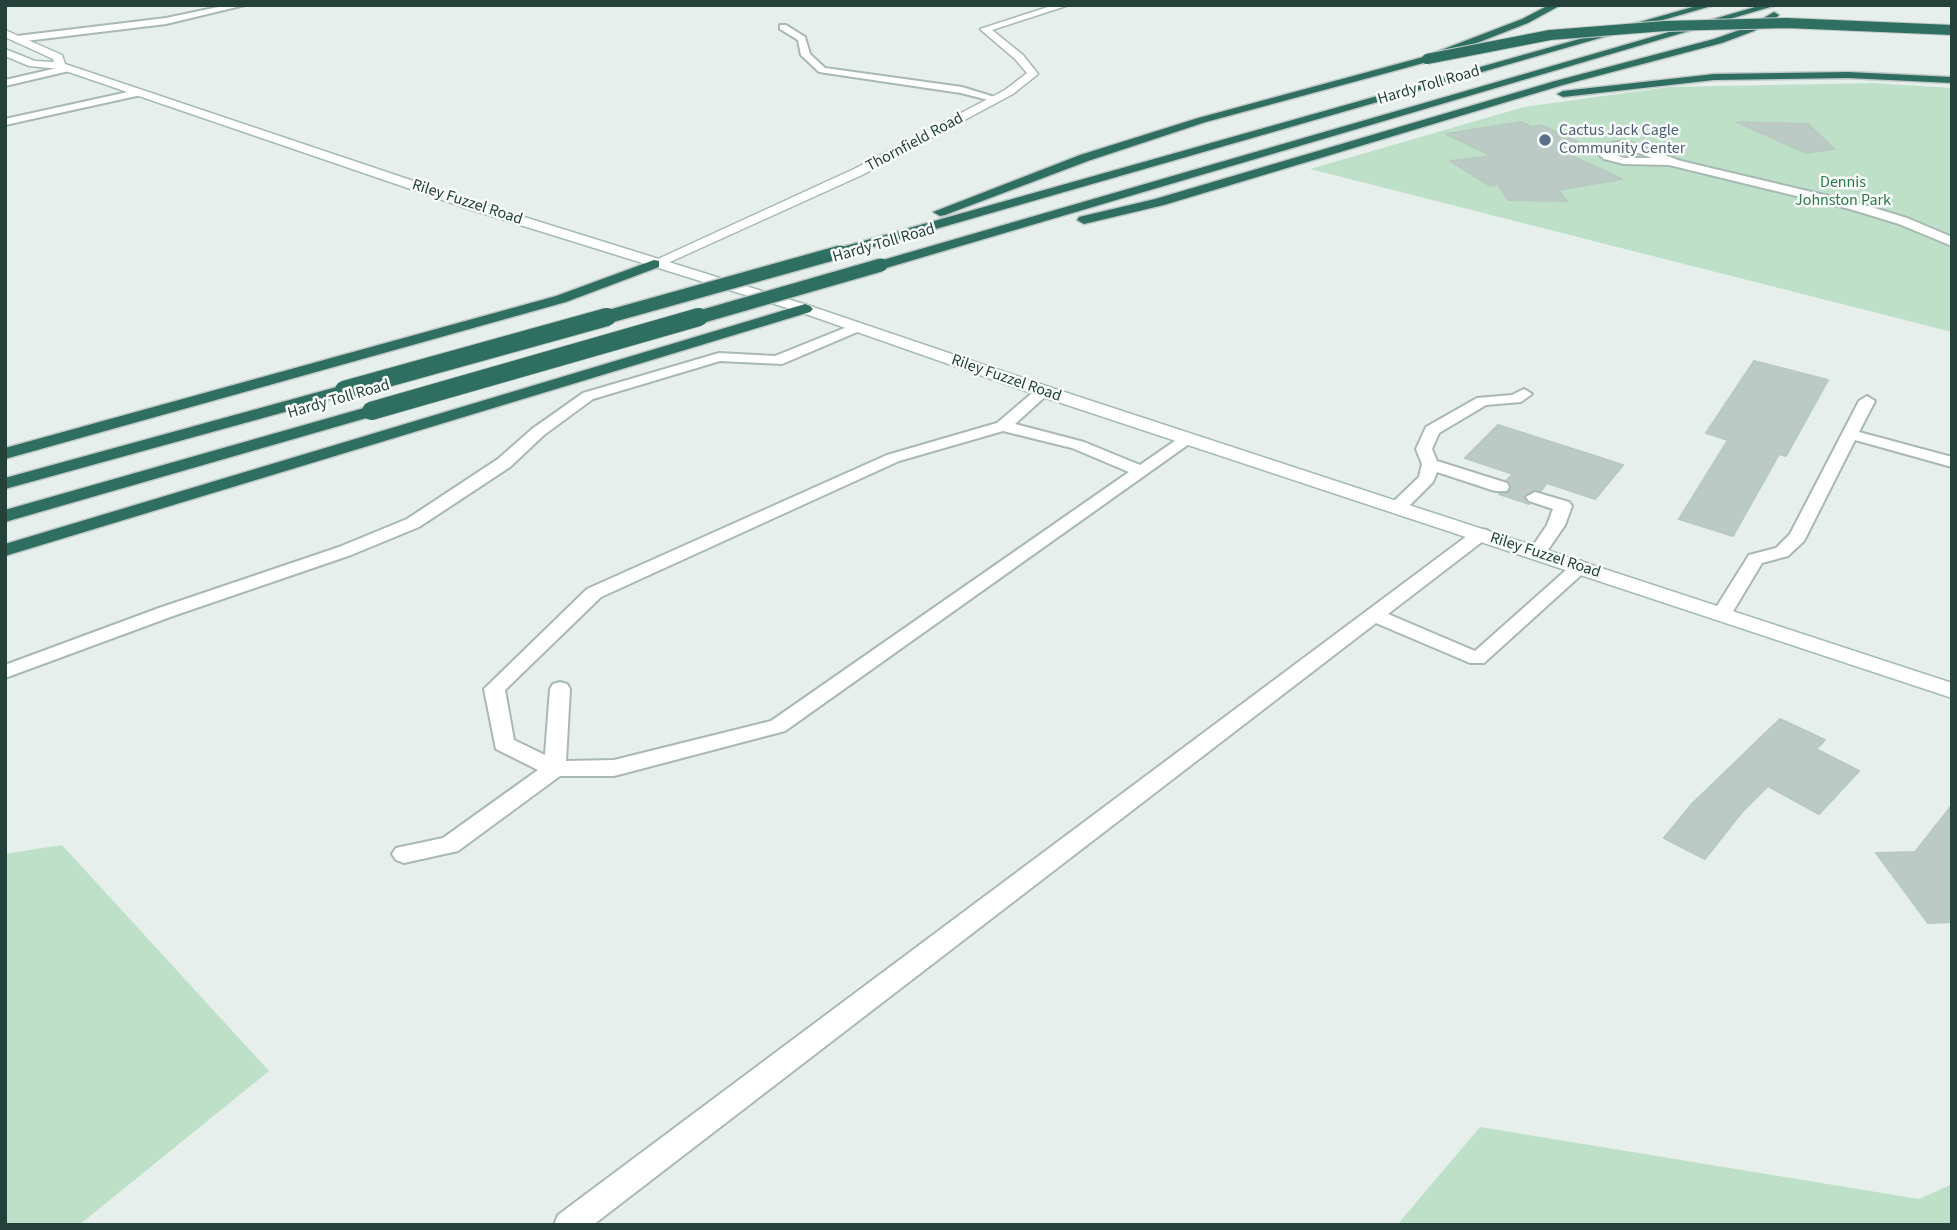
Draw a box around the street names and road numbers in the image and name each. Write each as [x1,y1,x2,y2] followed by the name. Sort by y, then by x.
[1376,62,1482,110] street label: Hardy Toll Road
[863,109,967,177] street label: Thornfield Road
[409,176,525,230] street label: Riley Fuzzel Road
[831,220,937,268] street label: Hardy Toll Road
[948,351,1064,407] street label: Riley Fuzzel Road
[286,376,392,424] street label: Hardy Toll Road
[1487,529,1603,583] street label: Riley Fuzzel Road

